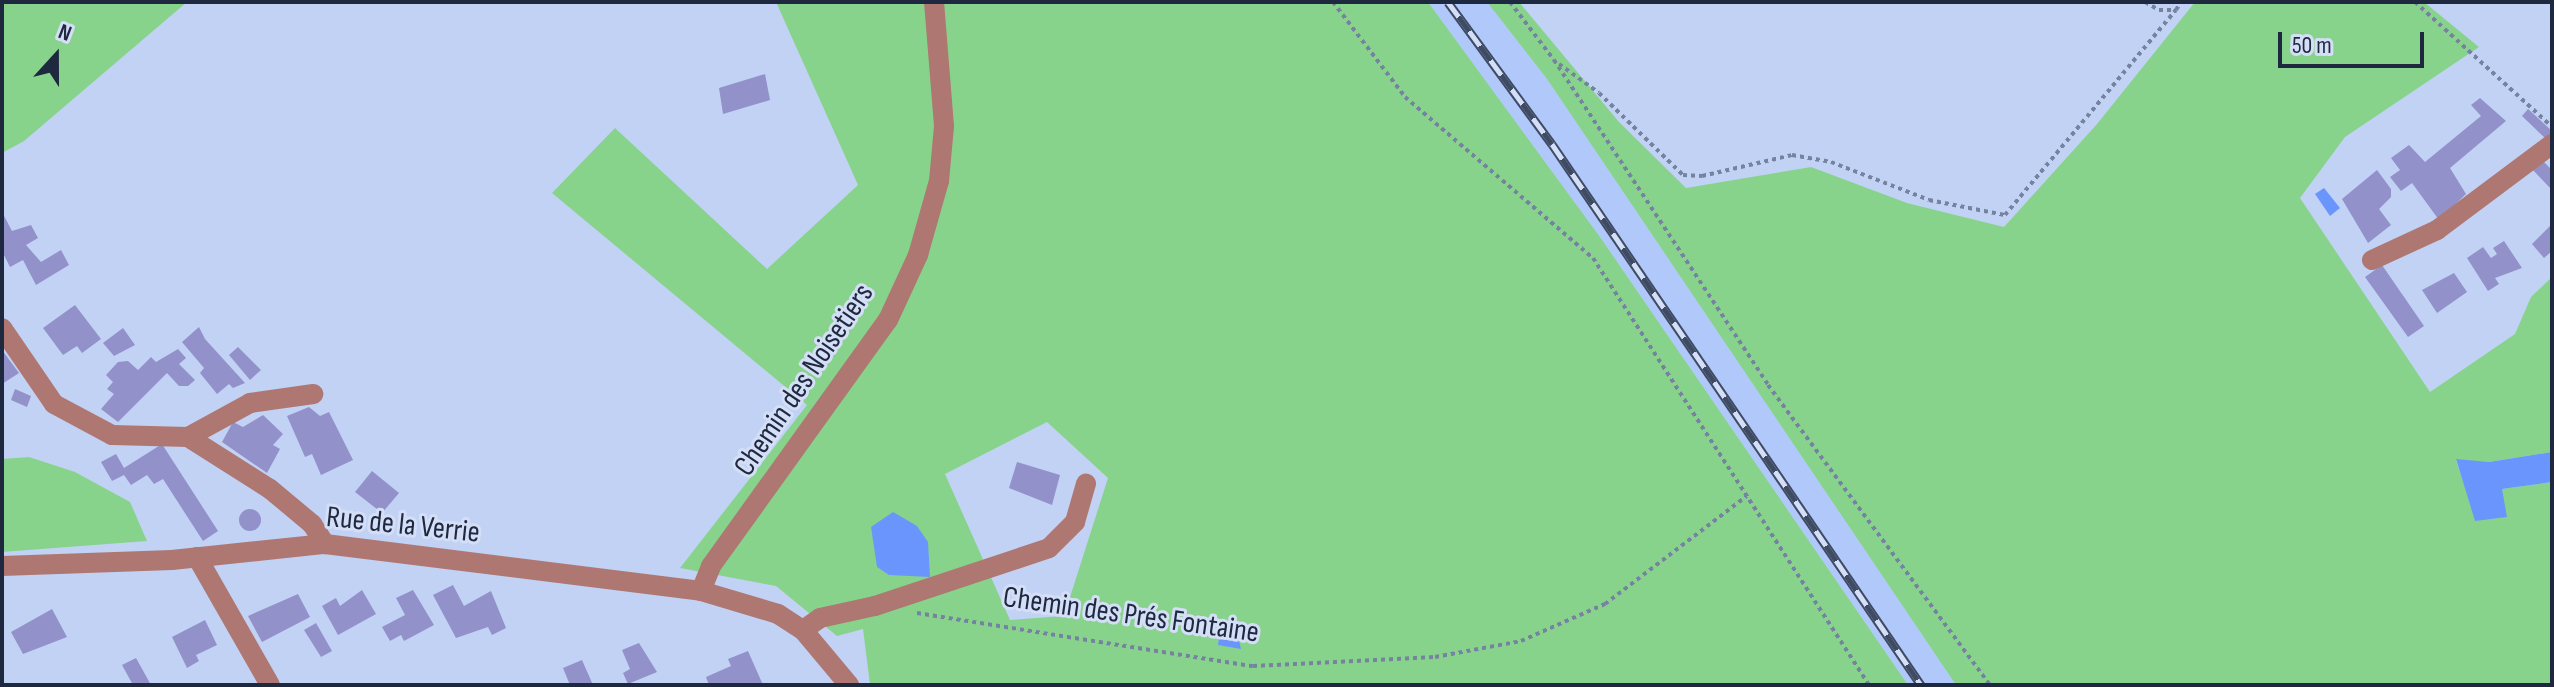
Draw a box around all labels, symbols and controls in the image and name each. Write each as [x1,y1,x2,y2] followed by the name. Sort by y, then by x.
[16,16,96,96] north arrow
[2282,16,2428,66] scale bar
[54,18,75,48] text: N
[2292,31,2332,60] text: 50 m
[727,277,881,483] street label: Chemin des Noisetiers
[325,499,481,551] street label: Rue de la Verrie
[1001,579,1261,651] street label: Chemin des Prés Fontaine

